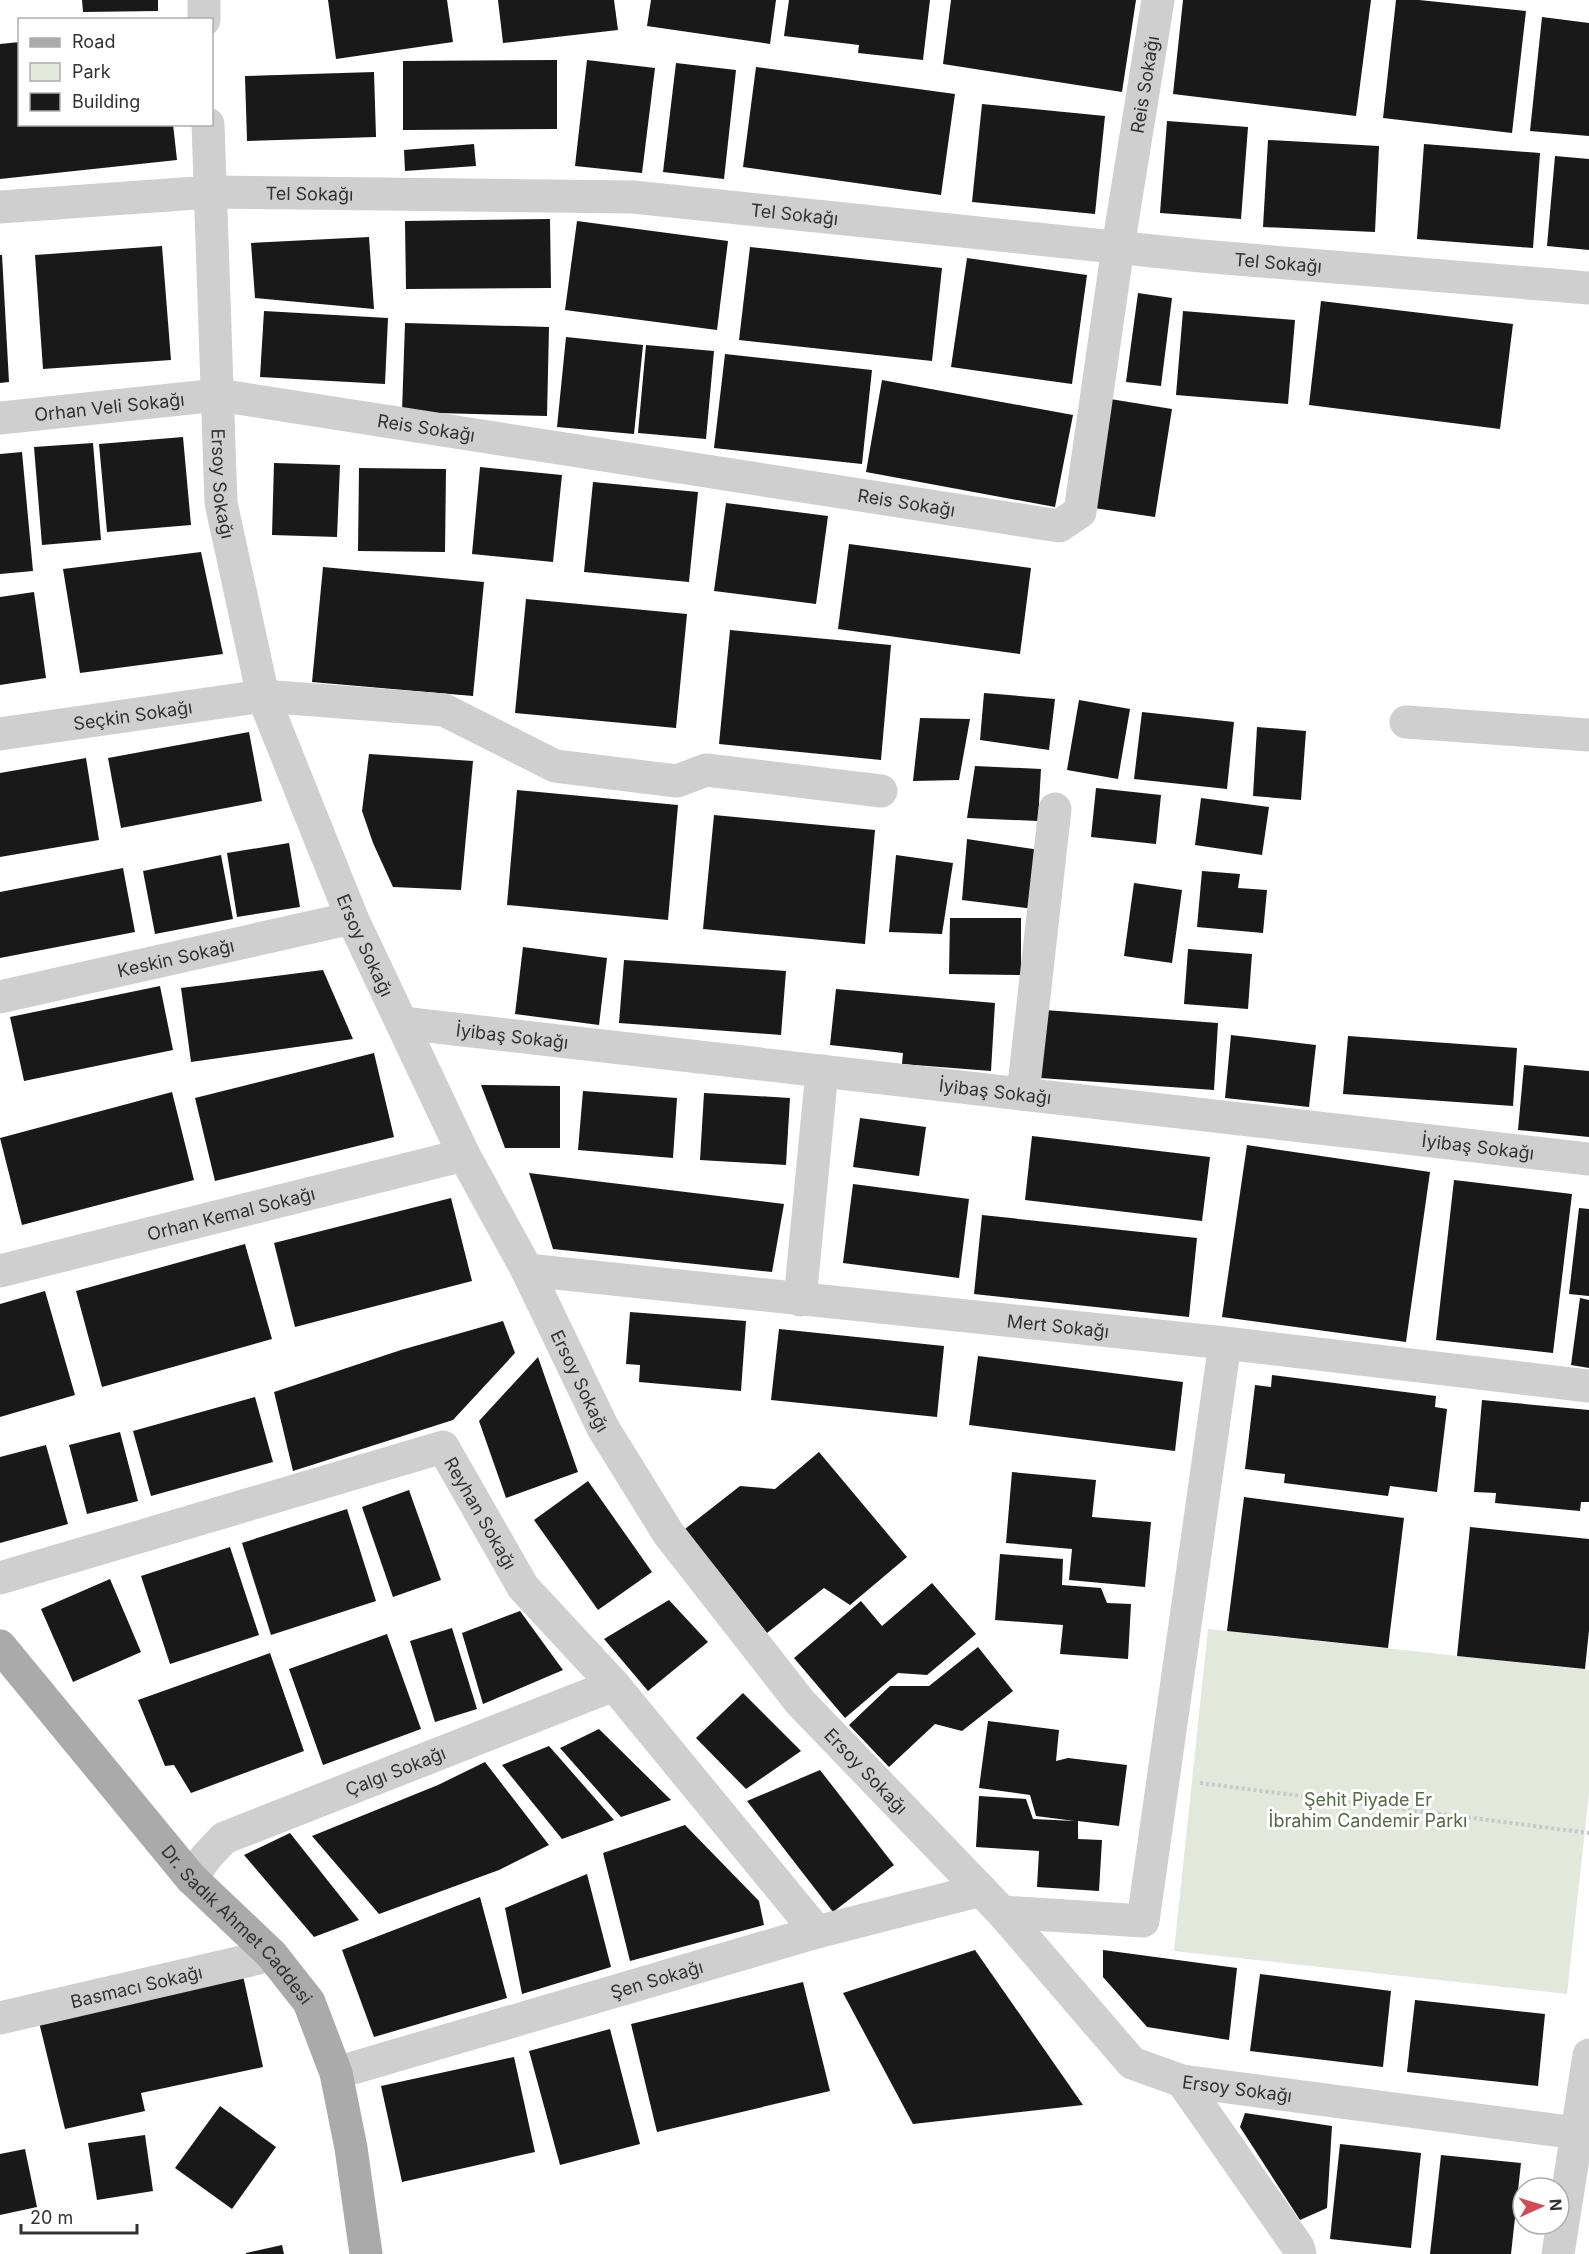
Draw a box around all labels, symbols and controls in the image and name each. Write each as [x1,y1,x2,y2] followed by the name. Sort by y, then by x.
[18,18,213,126] legend
[72,31,115,52] text: Road
[1126,34,1163,135] street label: Reis Sokağı
[72,61,111,82] text: Park
[72,91,140,112] text: Building
[265,182,354,204] street label: Tel Sokağı
[750,199,839,229] street label: Tel Sokağı
[1233,248,1323,276] street label: Tel Sokağı
[33,388,186,425] street label: Orhan Veli Sokağı
[376,409,477,445] street label: Reis Sokağı
[208,428,239,540] street label: Ersoy Sokağı
[856,484,957,520] street label: Reis Sokağı
[72,696,194,734] street label: Seçkin Sokağı
[333,891,398,1000] street label: Ersoy Sokağı
[115,934,236,981] street label: Keskin Sokağı
[455,1018,570,1053] street label: İyibaş Sokağı
[938,1073,1052,1108] street label: İyibaş Sokağı
[1421,1128,1535,1163] street label: İyibaş Sokağı
[145,1182,317,1244] street label: Orhan Kemal Sokağı
[1006,1310,1110,1341] street label: Mert Sokağı
[547,1326,613,1436] street label: Ersoy Sokağı
[440,1453,521,1573] street label: Reyhan Sokağı
[820,1724,912,1818] street label: Ersoy Sokağı
[342,1742,448,1800] street label: Çalgı Sokağı
[1269,1789,1467,1831] park label: Şehit Piyade Er İbrahim Candemir Parkı
[157,1840,317,2008] street label: Dr. Sadık Ahmet Caddesi
[608,1956,705,2003] street label: Şen Sokağı
[68,1961,204,2012] street label: Basmacı Sokağı
[1181,2071,1293,2106] street label: Ersoy Sokağı
[1511,2176,1571,2236] north arrow
[21,2197,136,2235] scale bar
[1546,2198,1566,2212] text: N
[30,2207,73,2228] text: 20 m

